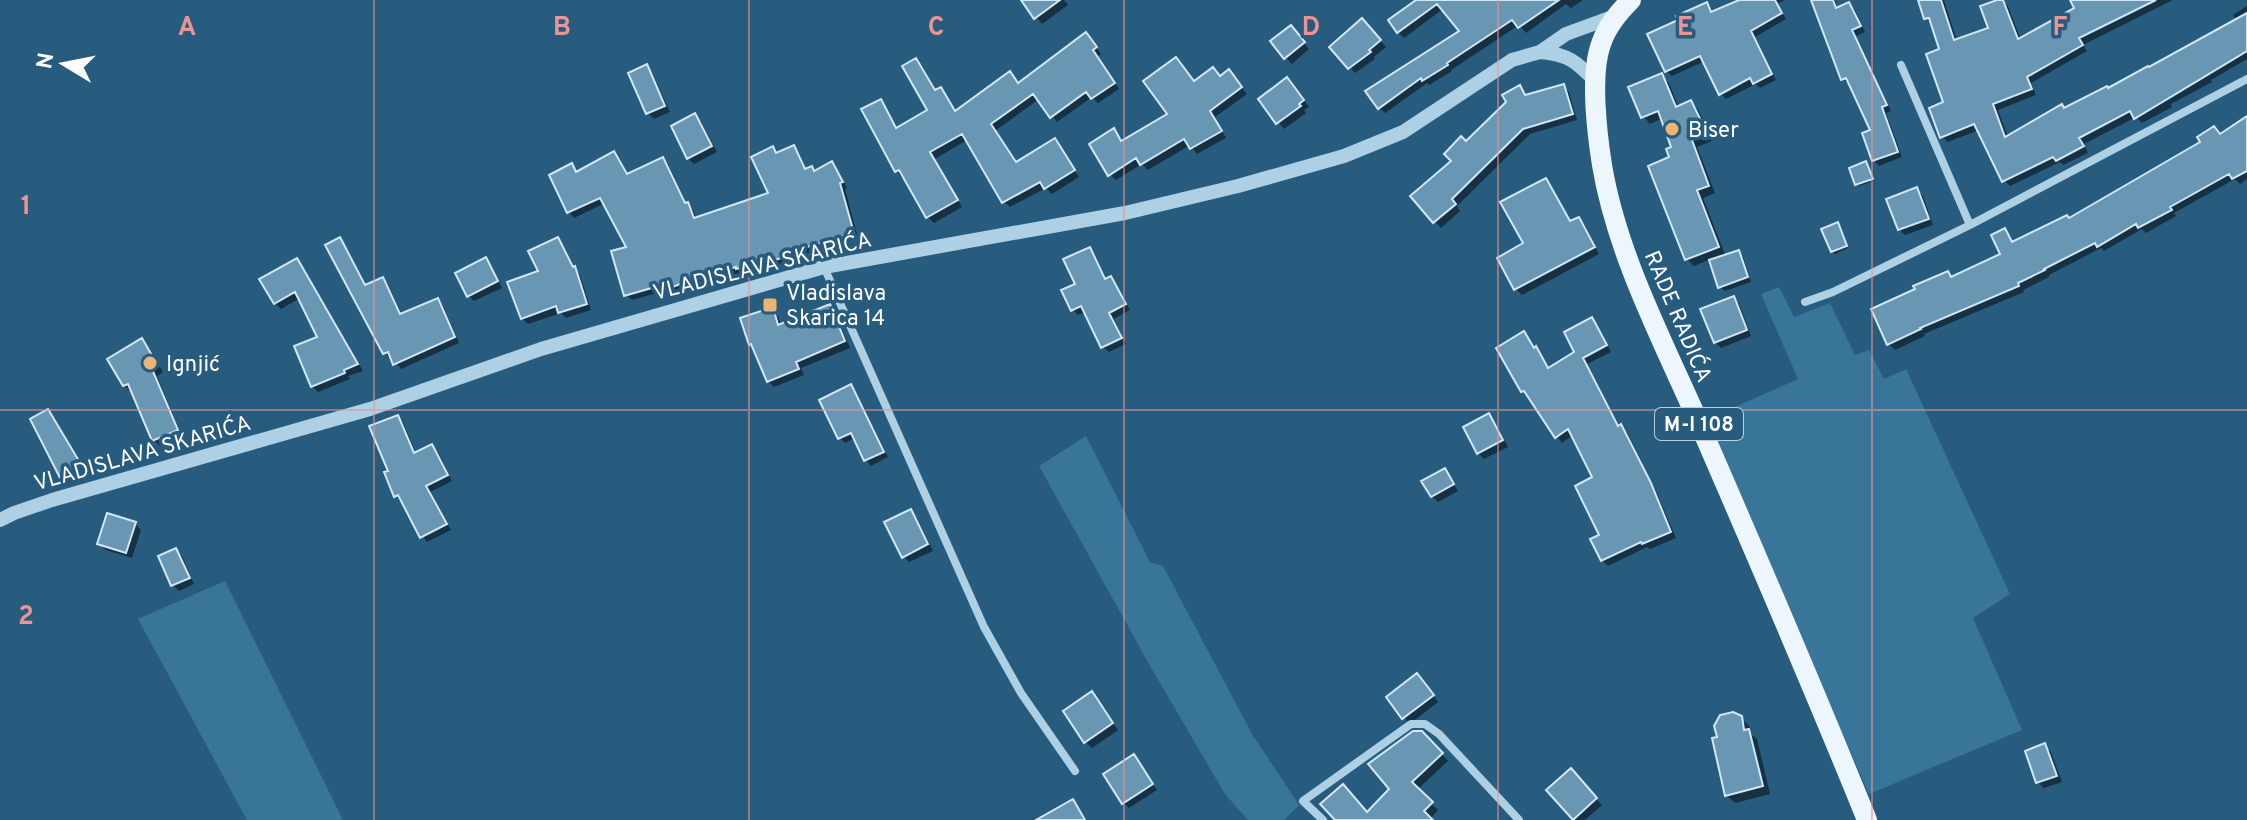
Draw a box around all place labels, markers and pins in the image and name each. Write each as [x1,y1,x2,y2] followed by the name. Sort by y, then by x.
[1688,118,1739,145] place label: Biser
[1663,120,1681,138] marker: Biser
[786,281,886,333] place label: Vladislava Skarica 14
[761,296,779,314] marker: Vladislava Skarica 14
[166,352,220,379] place label: Ignjić
[141,354,159,372] marker: Ignjić

